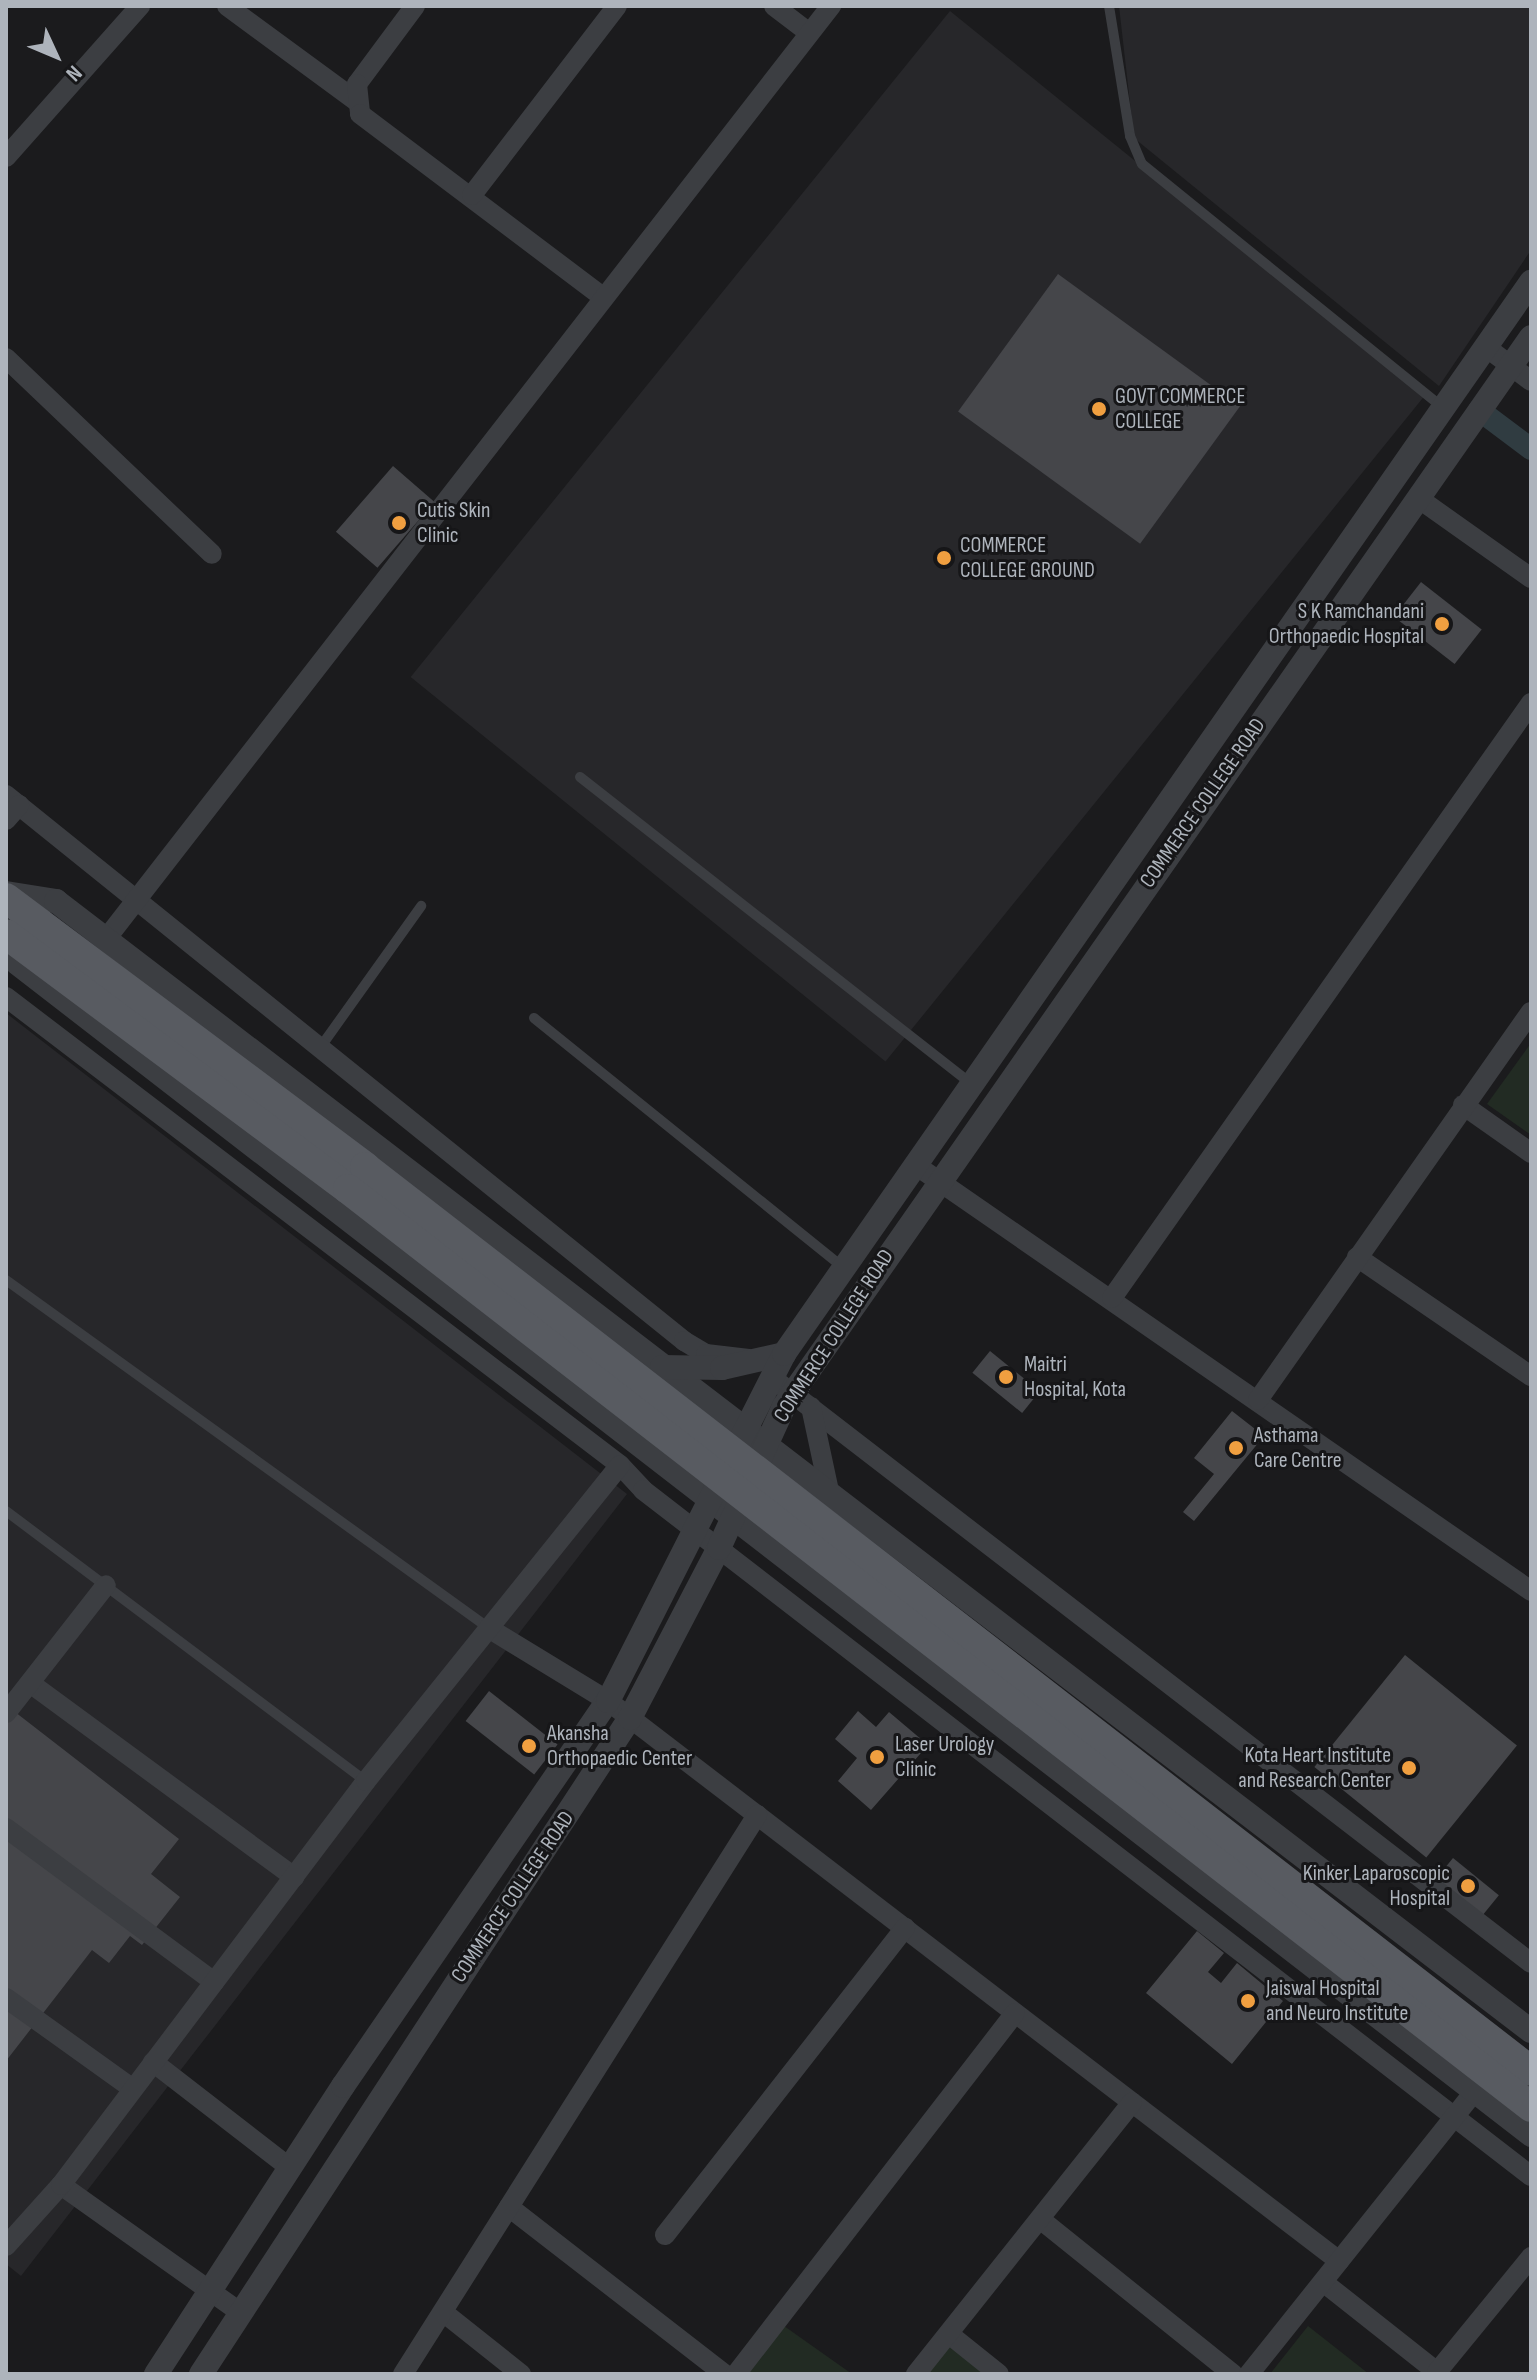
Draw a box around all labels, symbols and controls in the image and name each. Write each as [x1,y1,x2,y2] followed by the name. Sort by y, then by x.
[16,16,96,96] north arrow
[60,59,87,87] text: N
[1115,383,1245,434] place label: GOVT COMMERCE COLLEGE
[1090,400,1108,418] marker: GOVT COMMERCE COLLEGE
[417,497,490,548] place label: Cutis Skin Clinic
[388,512,410,534] marker: Cutis Skin Clinic
[960,532,1095,584] place label: COMMERCE COLLEGE GROUND
[935,549,953,567] marker: COMMERCE COLLEGE GROUND
[1269,598,1424,650] place label: S K Ramchandani Orthopaedic Hospital
[1431,613,1453,635] marker: S K Ramchandani Orthopaedic Hospital
[1135,713,1271,893] street label: COMMERCE COLLEGE ROAD
[768,1245,900,1427] street label: COMMERCE COLLEGE ROAD
[1024,1351,1126,1402] place label: Maitri Hospital, Kota
[995,1366,1017,1388] marker: Maitri Hospital, Kota
[1254,1422,1341,1474] place label: Asthama Care Centre
[1225,1437,1247,1459] marker: Asthama Care Centre
[547,1720,692,1772] place label: Akansha Orthopaedic Center
[895,1731,994,1782] place label: Laser Urology Clinic
[518,1735,540,1757] marker: Akansha Orthopaedic Center
[1238,1742,1391,1794] place label: Kota Heart Institute and Research Center
[866,1746,888,1768] marker: Laser Urology Clinic
[1398,1757,1420,1779] marker: Kota Heart Institute and Research Center
[446,1806,580,1988] street label: COMMERCE COLLEGE ROAD
[1303,1860,1450,1912] place label: Kinker Laparoscopic Hospital
[1457,1875,1479,1897] marker: Kinker Laparoscopic Hospital
[1266,1975,1408,2026] place label: Jaiswal Hospital and Neuro Institute
[1237,1990,1259,2012] marker: Jaiswal Hospital and Neuro Institute

